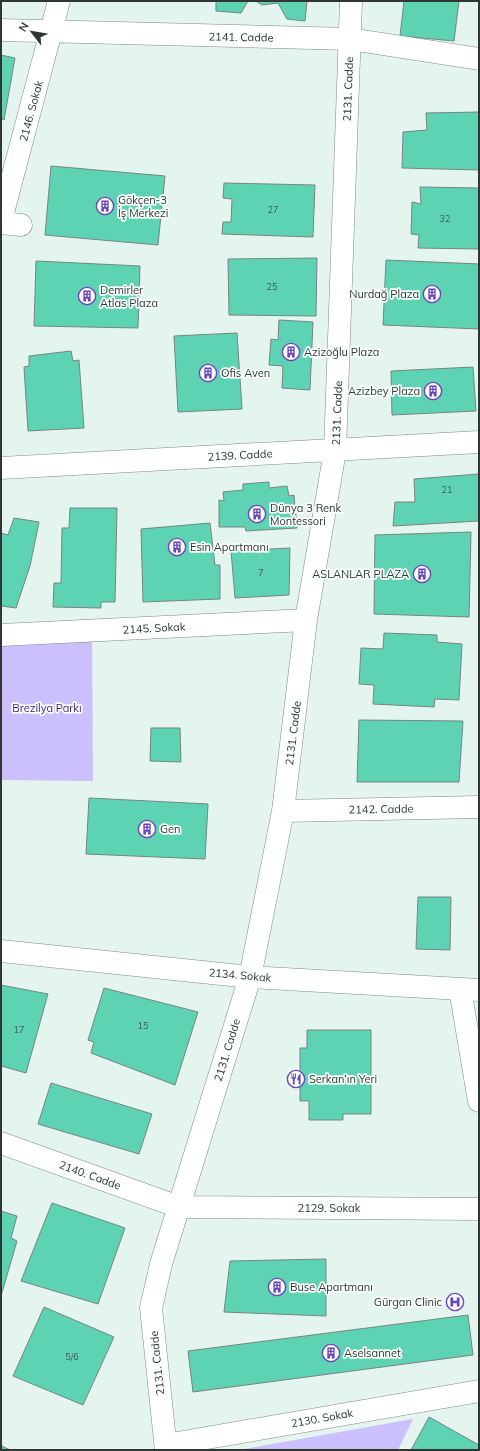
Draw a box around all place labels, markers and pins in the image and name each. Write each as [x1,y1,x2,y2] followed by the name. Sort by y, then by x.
[118,193,168,220] place label: Gökçen-3 İş Merkezi
[95,196,115,216] building icon: Gökçen-3 İş Merkezi
[100,283,158,310] place label: Demirler Atlas Plaza
[422,284,442,304] building icon: Nurdağ Plaza
[77,286,97,306] building icon: Demirler Atlas Plaza
[349,287,419,301] place label: Nurdağ Plaza
[281,342,301,362] building icon: Azizoğlu Plaza
[304,345,379,359] place label: Azizoğlu Plaza
[198,363,218,383] building icon: Ofis Aven
[221,366,270,380] place label: Ofis Aven
[423,381,443,401] building icon: Azizbey Plaza
[348,384,420,398] place label: Azizbey Plaza
[270,501,342,528] place label: Dünya 3 Renk Montessori
[247,504,267,524] building icon: Dünya 3 Renk Montessori
[167,537,187,557] building icon: Esin Apartmanı
[190,540,269,554] place label: Esin Apartmanı
[412,564,432,584] building icon: ASLANLAR PLAZA
[312,567,409,581] place label: ASLANLAR PLAZA
[137,819,157,839] building icon: Gen
[160,822,180,836] place label: Gen
[286,1069,306,1089] restaurant icon: Serkan’ın Yeri
[309,1072,377,1086] place label: Serkan’ın Yeri
[267,1277,287,1297] building icon: Buse Apartmanı
[290,1280,373,1294] place label: Buse Apartmanı
[445,1292,465,1312] hospital icon: Gürgan Clinic
[374,1295,443,1309] place label: Gürgan Clinic
[321,1343,341,1363] building icon: Aselsannet
[344,1346,401,1360] place label: Aselsannet

